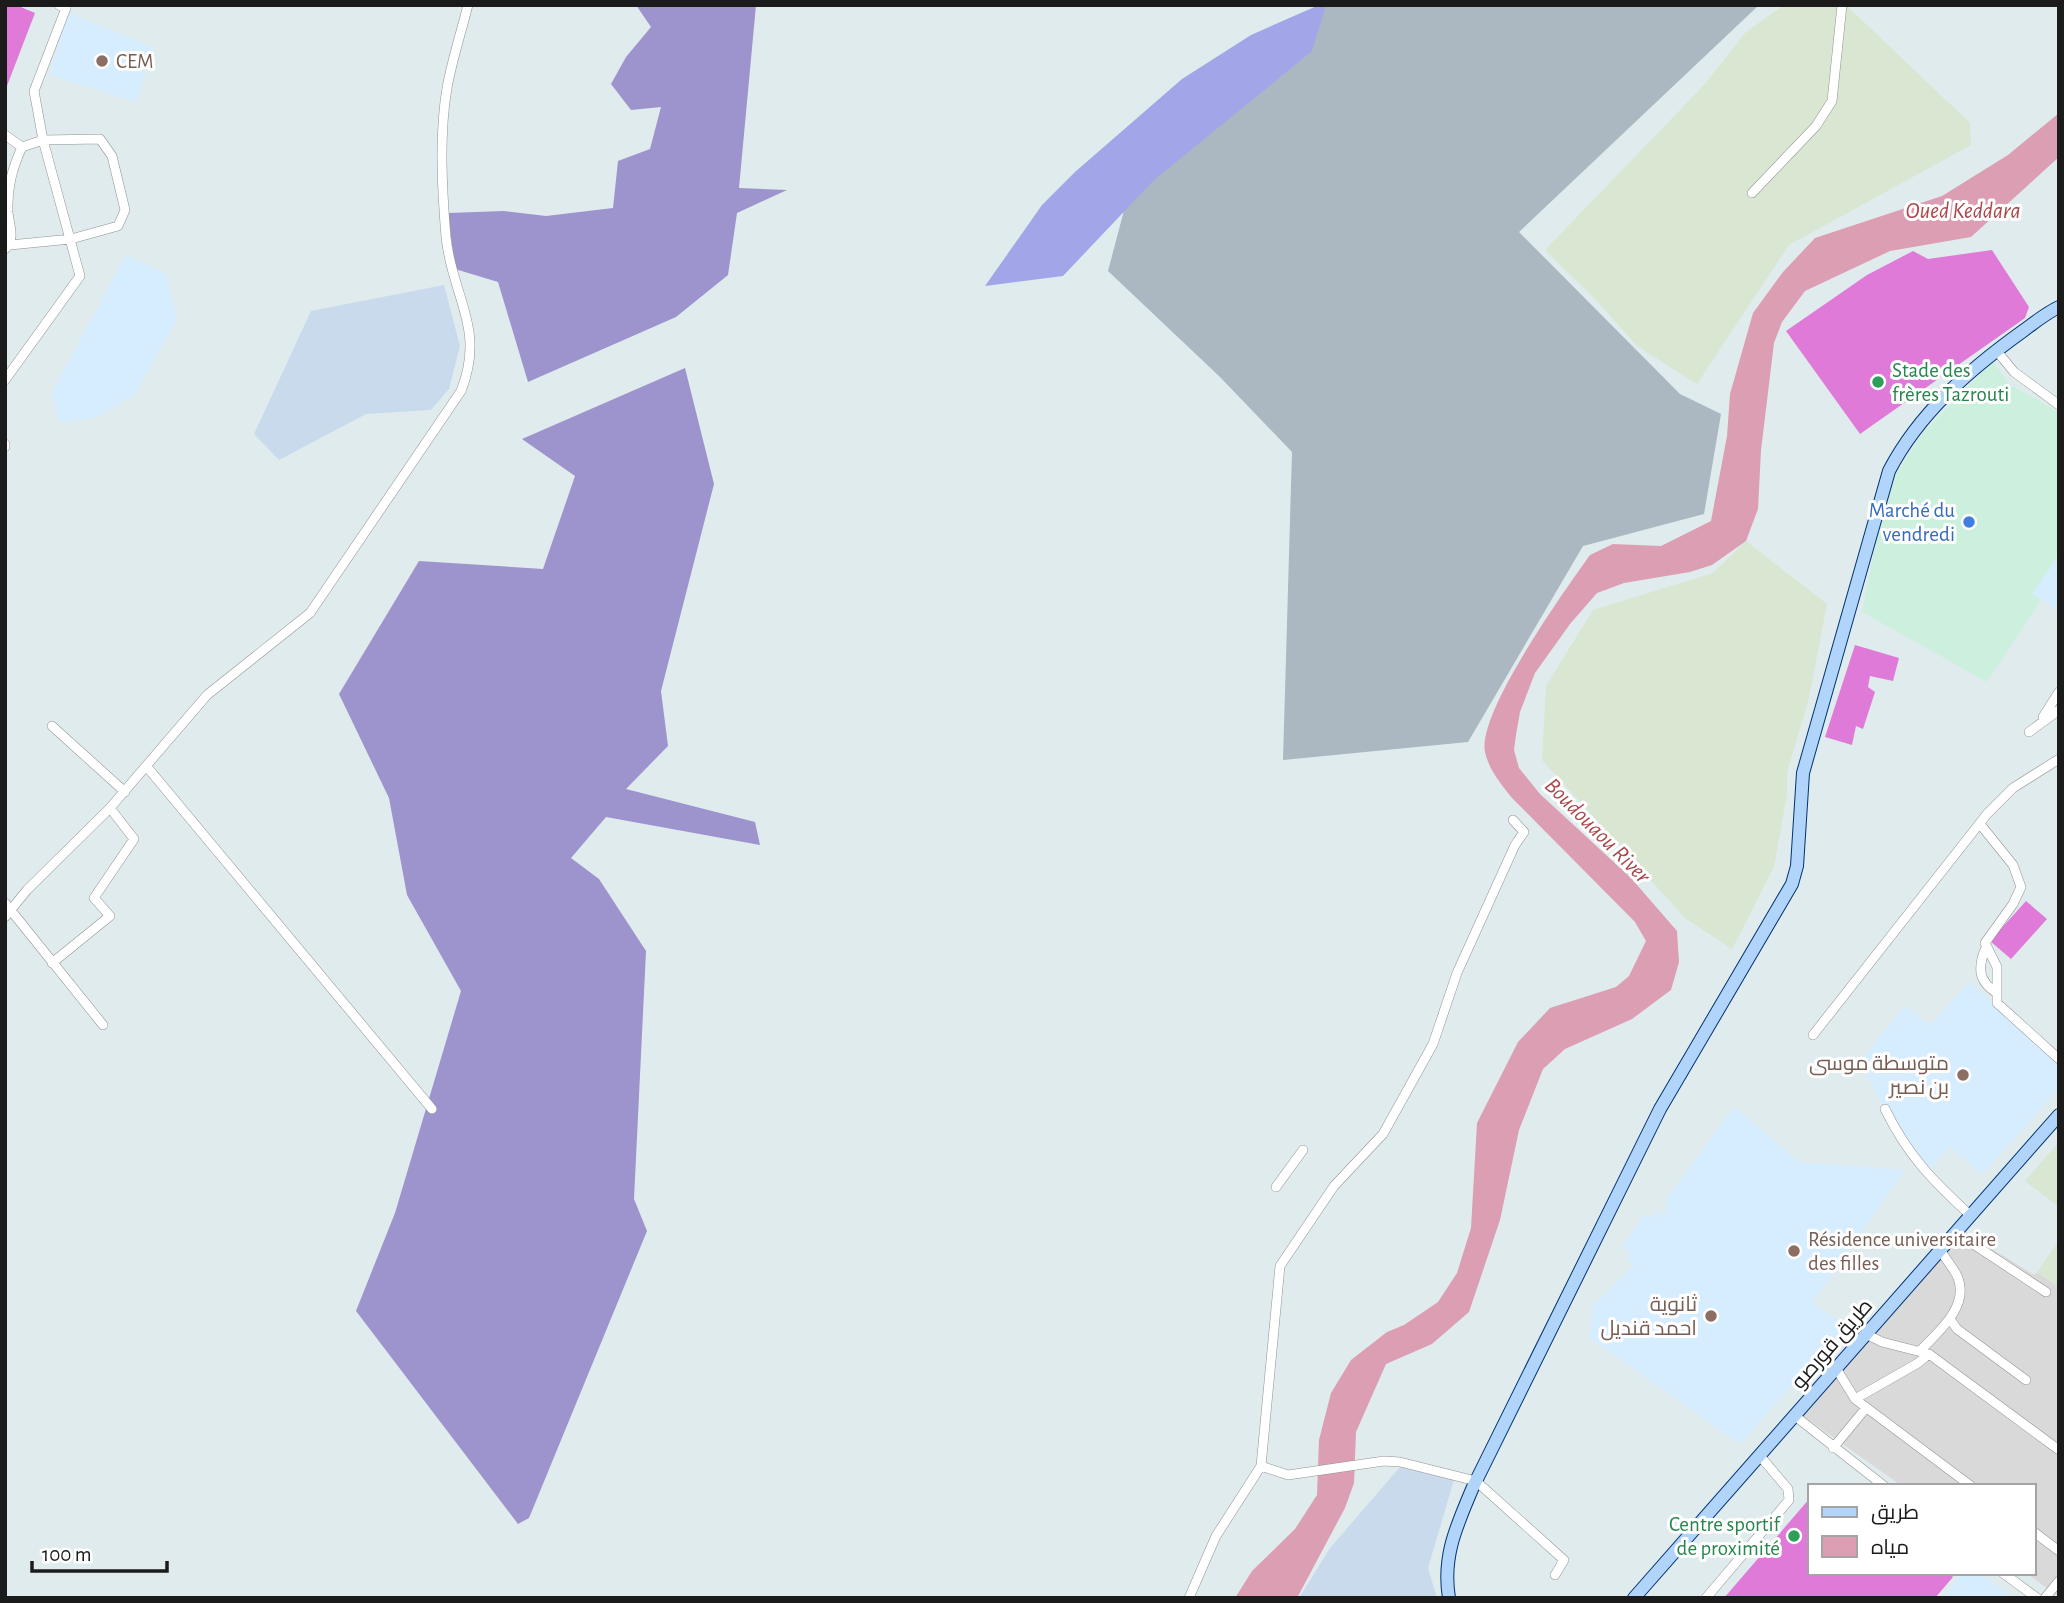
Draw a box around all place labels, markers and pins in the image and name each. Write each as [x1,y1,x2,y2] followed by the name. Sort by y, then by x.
[116,51,154,72] place label: CEM
[94,53,110,69] marker: CEM
[1892,360,2009,405] place label: Stade des frères Tazrouti
[1870,374,1886,390] marker: Stade des frères Tazrouti
[1869,500,1955,545] place label: Marché du vendredi
[1961,514,1977,530] marker: Marché du vendredi
[1809,1053,1949,1100] place label: متوسطة موسى بن نصير
[1955,1067,1971,1083] marker: متوسطة موسى بن نصير
[1808,1229,1996,1274] place label: Résidence universitaire des filles
[1786,1243,1802,1259] marker: Résidence universitaire des filles
[1600,1294,1697,1341] place label: ثانوية احمد قنديل
[1703,1308,1719,1324] marker: ثانوية احمد قنديل
[1669,1514,1782,1559] place label: Centre sportif de proximité
[1786,1528,1802,1544] marker: Centre sportif de proximité

